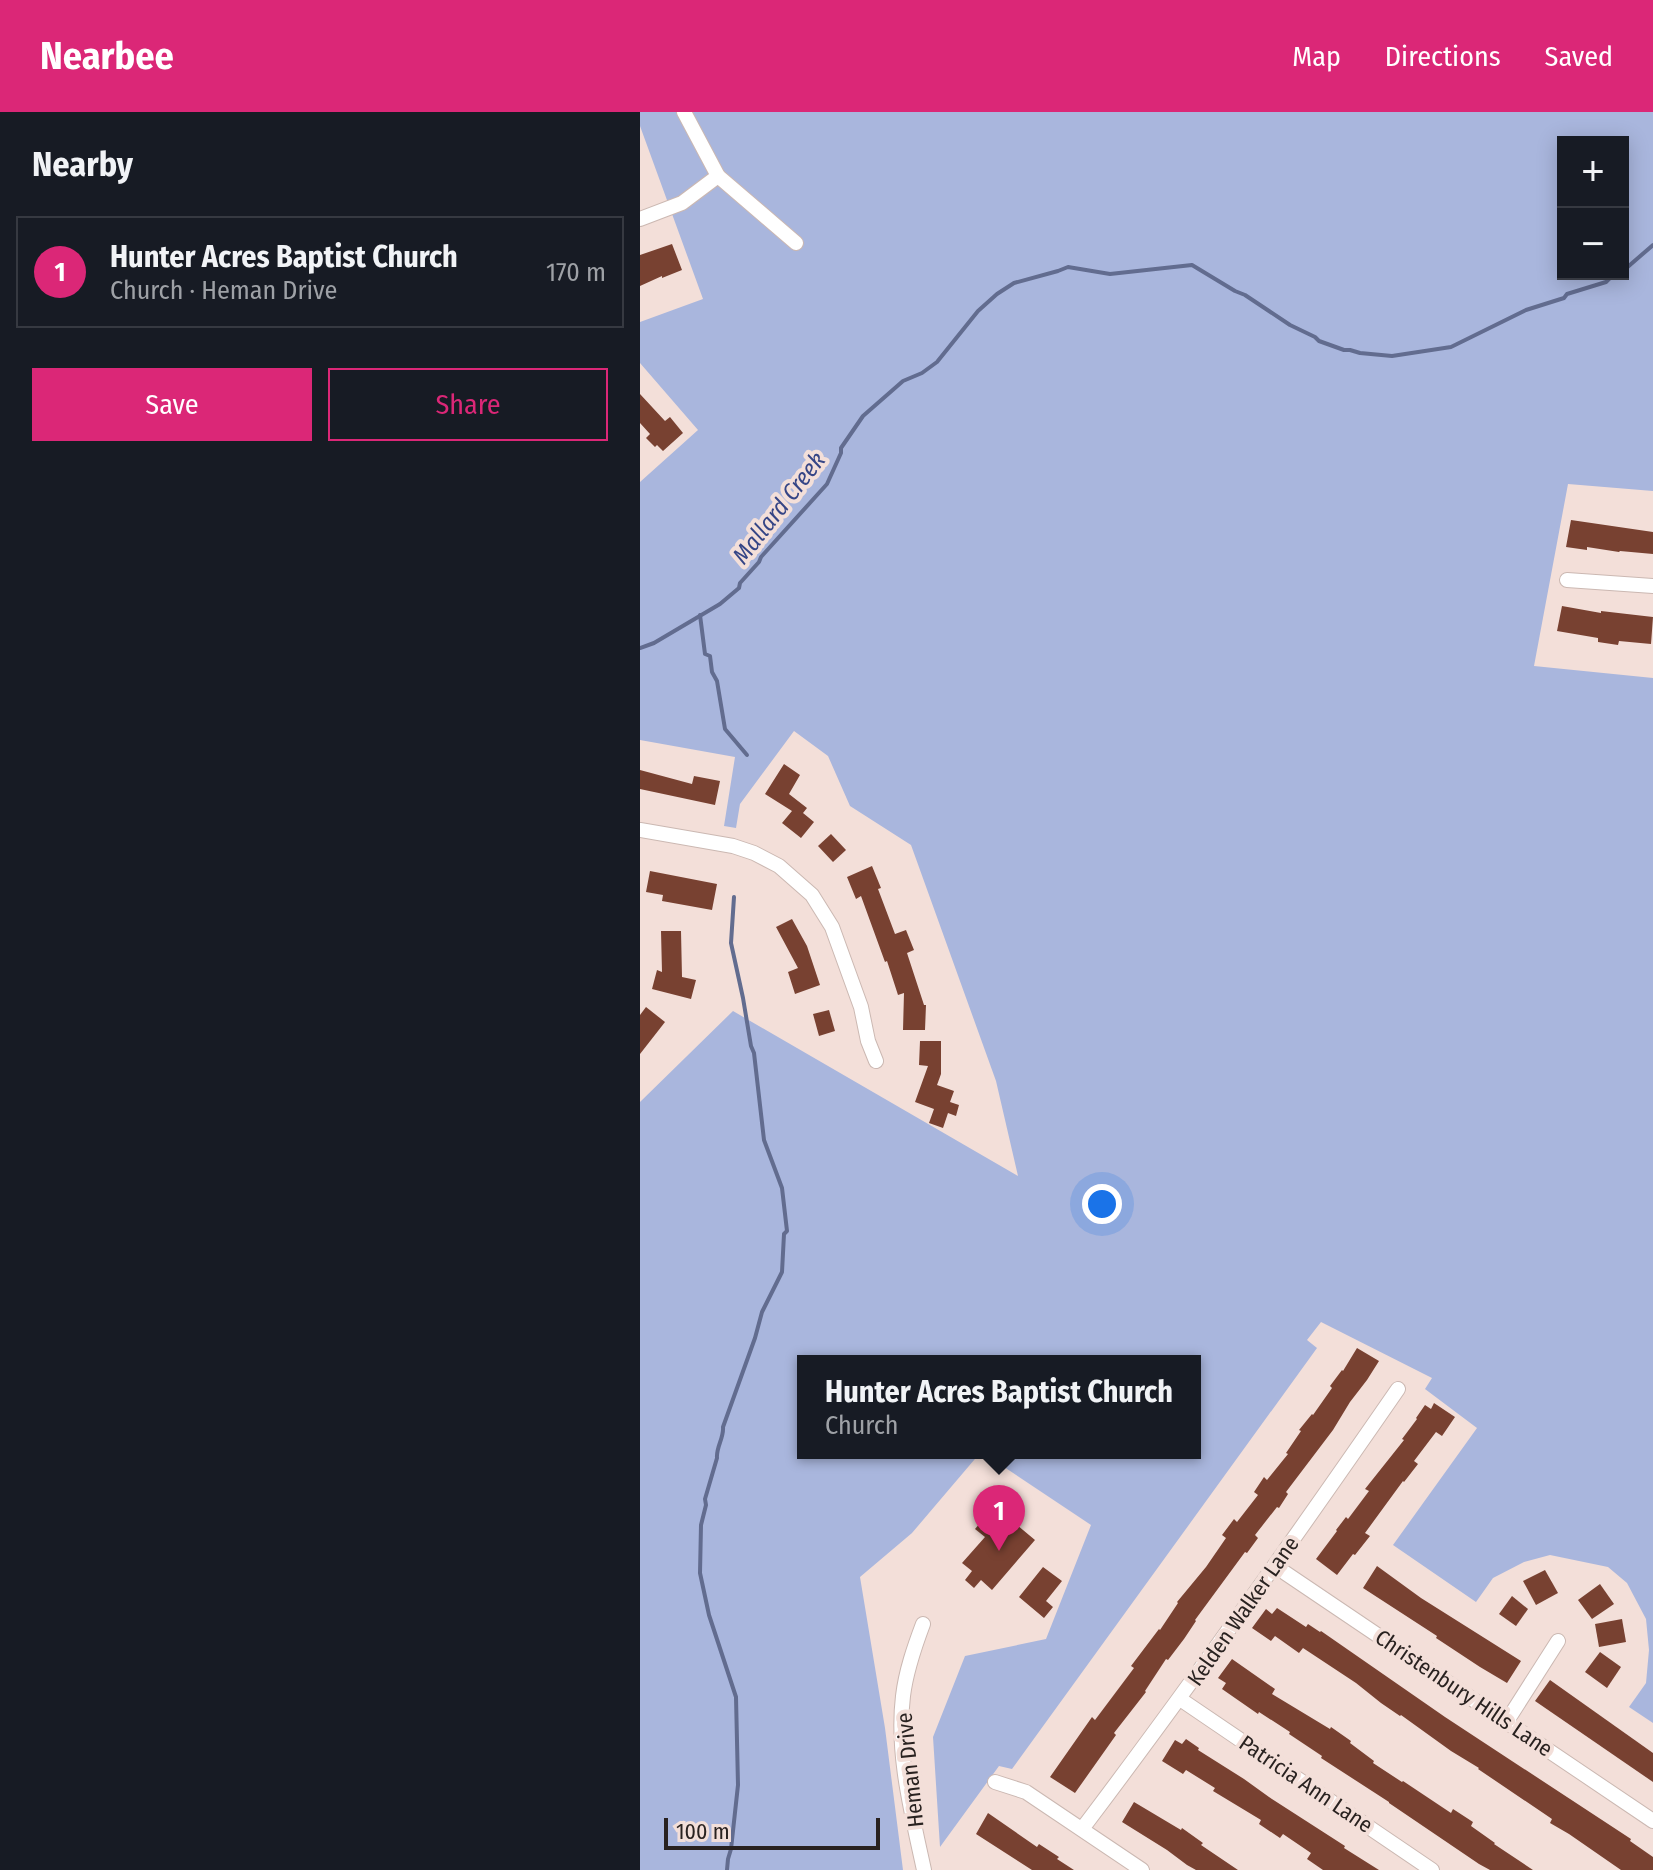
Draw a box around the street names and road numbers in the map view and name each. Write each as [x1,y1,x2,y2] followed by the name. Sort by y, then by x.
[1181,1531,1305,1691] street label: Kelden Walker Lane
[1370,1624,1558,1762] street label: Christenbury Hills Lane
[891,1711,929,1829] street label: Heman Drive
[1234,1729,1378,1839] street label: Patricia Ann Lane

